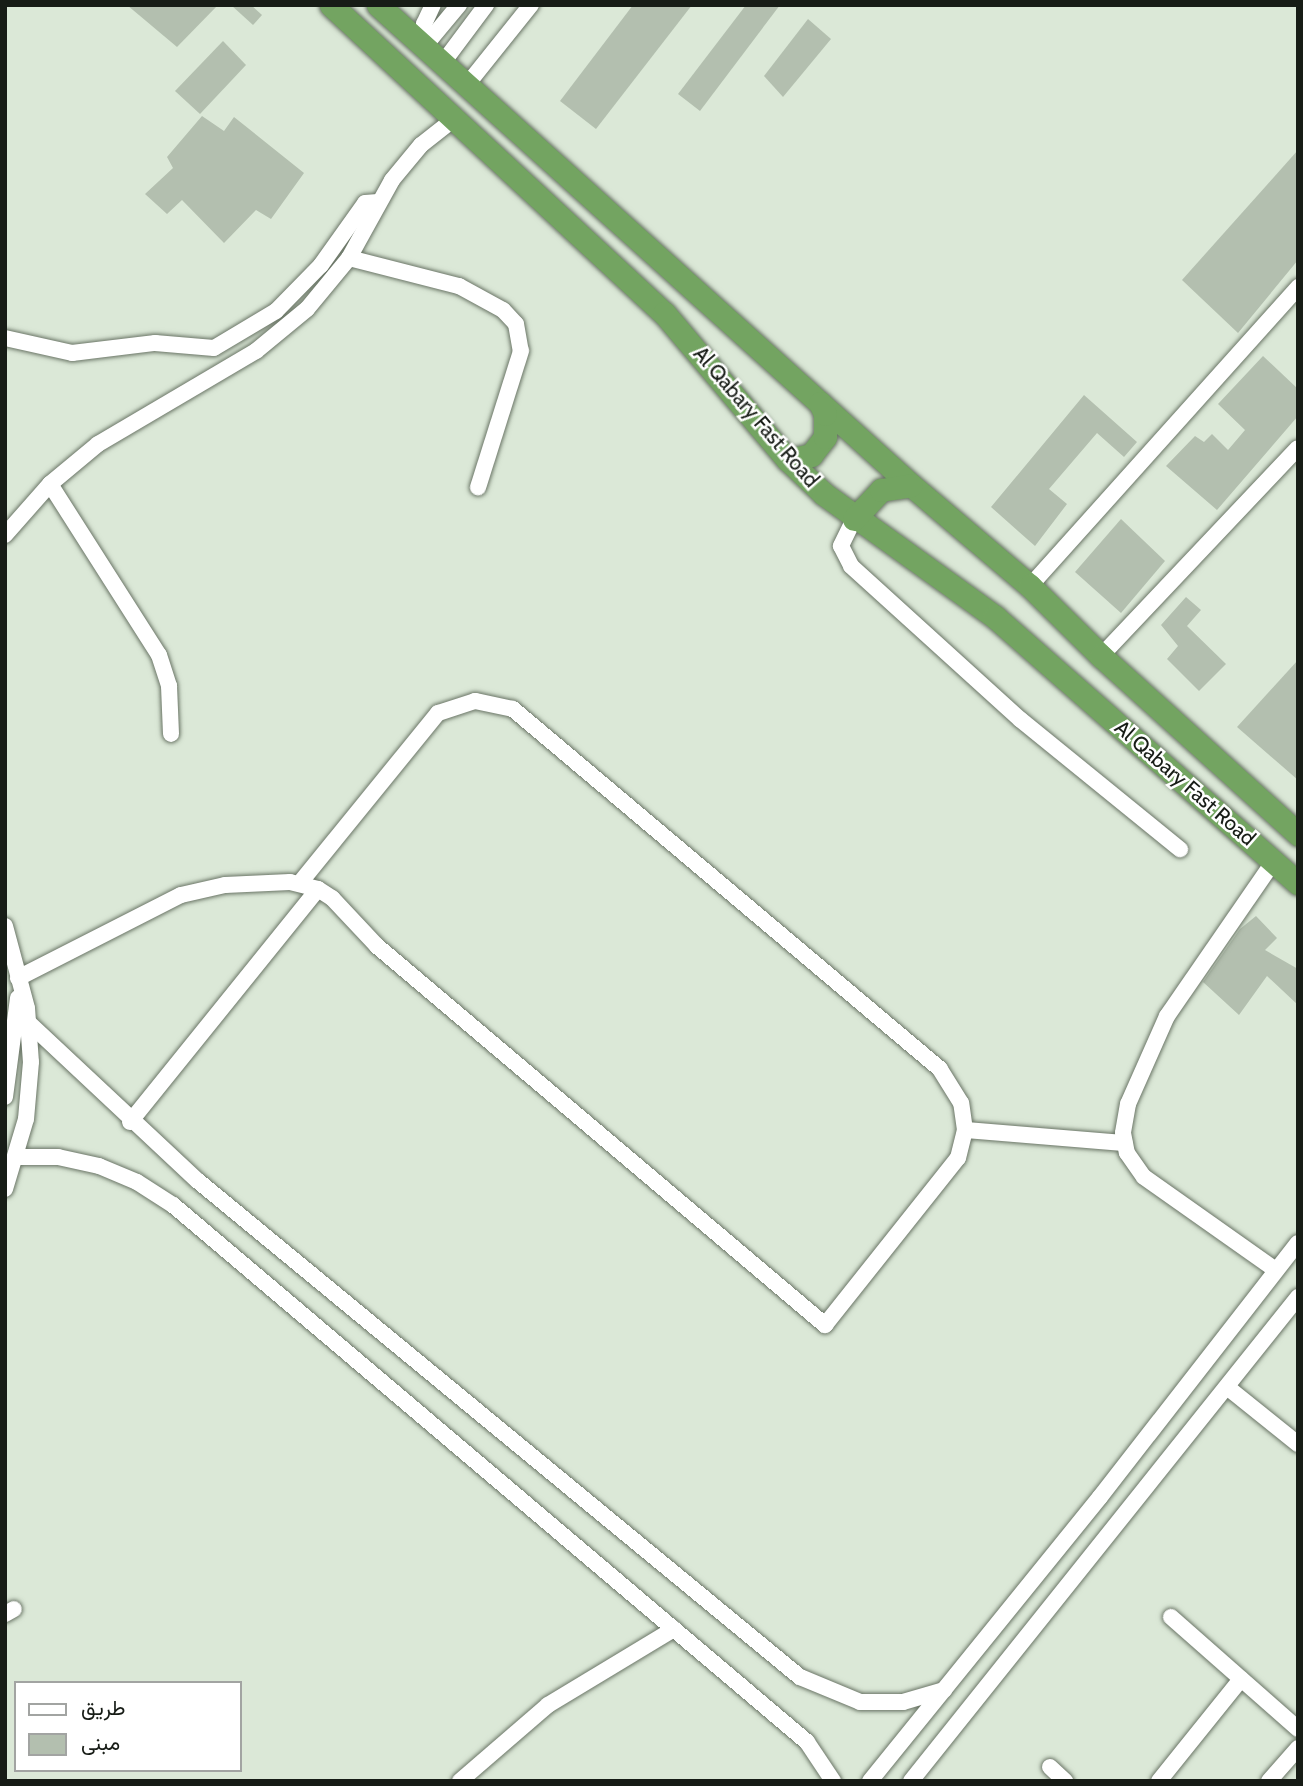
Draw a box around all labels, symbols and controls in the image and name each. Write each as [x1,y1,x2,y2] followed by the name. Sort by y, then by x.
[688,342,824,492] street label: Al Qabary Fast Road
[1110,715,1260,851] street label: Al Qabary Fast Road
[14,1681,242,1772] legend
[81,1695,126,1720] text: طريق
[81,1730,120,1755] text: مبنى

